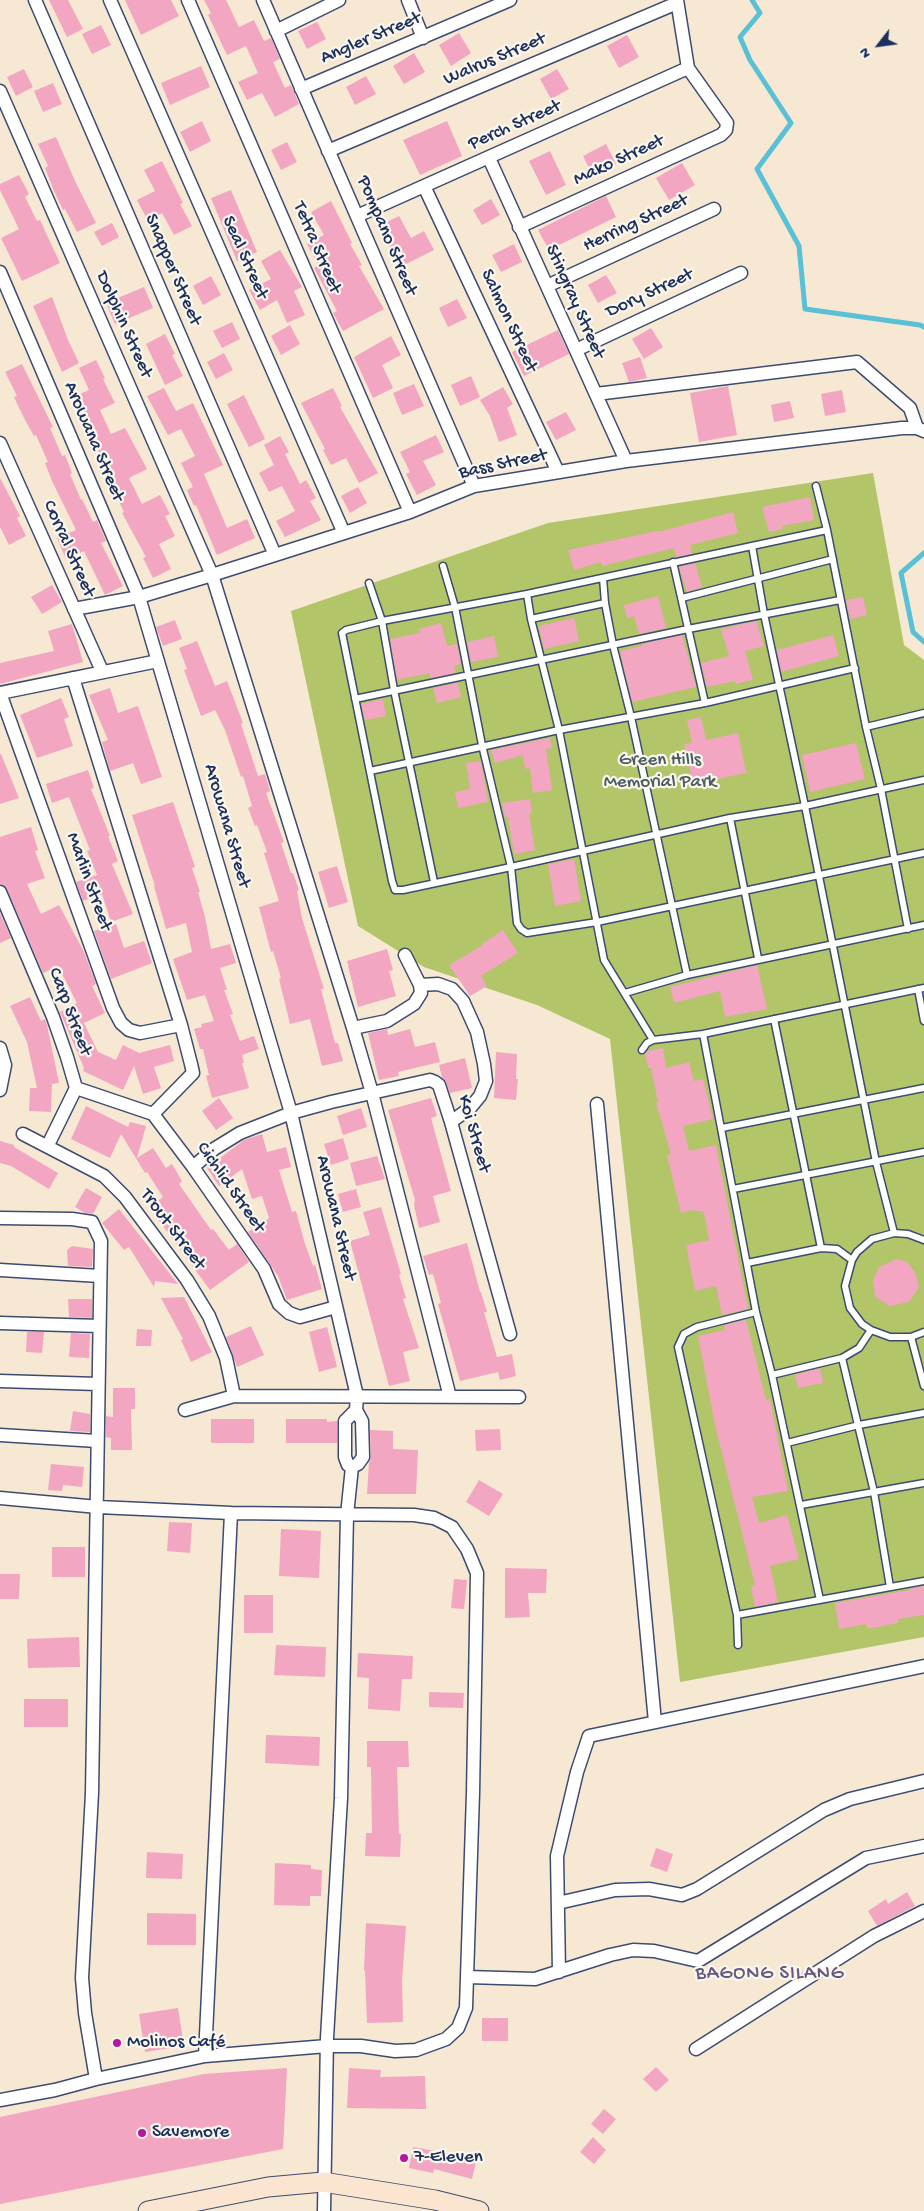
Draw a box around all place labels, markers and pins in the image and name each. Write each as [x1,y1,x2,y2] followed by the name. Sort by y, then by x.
[127,2032,225,2054] place label: Molinos Café
[111,2037,123,2049] marker: Molinos Café
[152,2122,229,2144] place label: Savemore
[136,2127,148,2139] marker: Savemore
[414,2147,483,2169] place label: 7-Eleven
[398,2152,410,2164] marker: 7-Eleven

